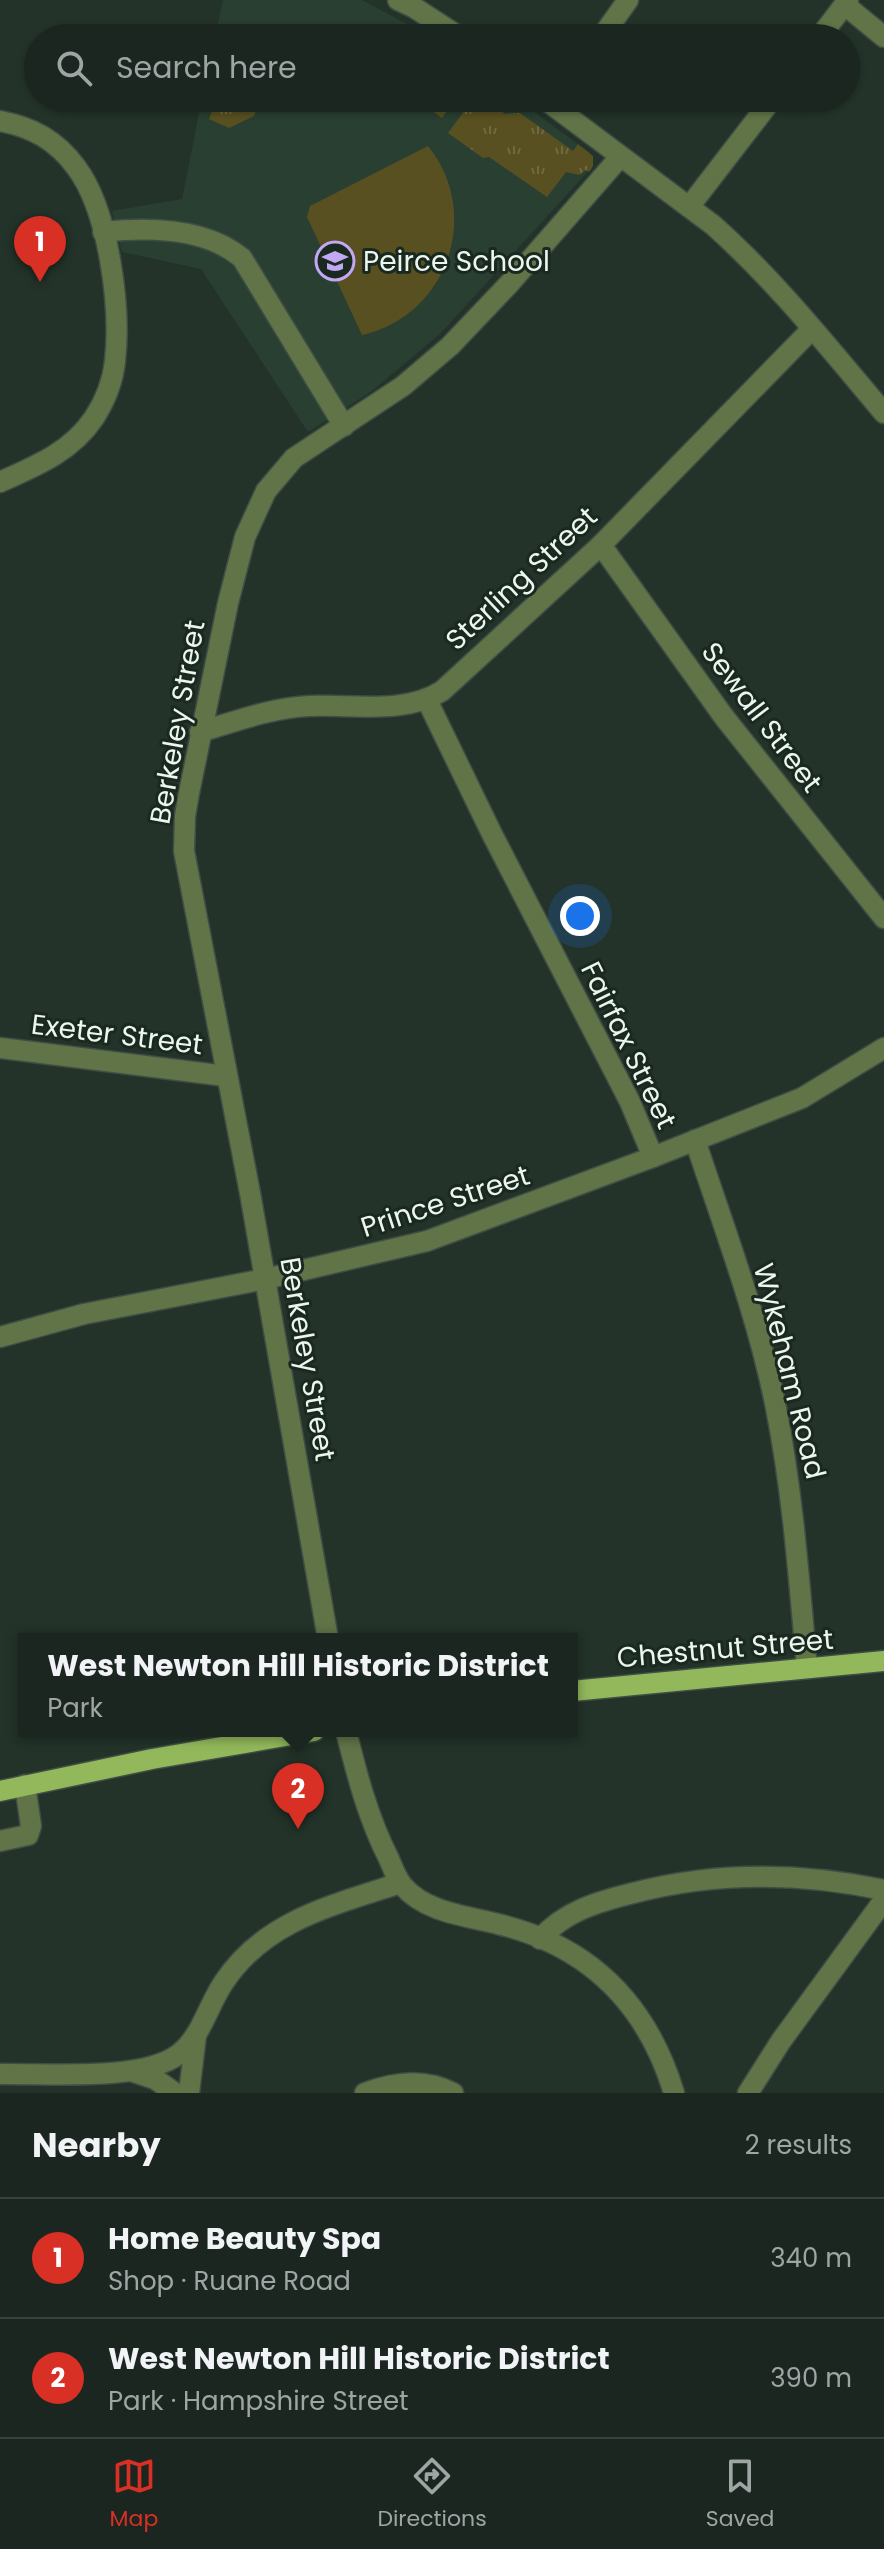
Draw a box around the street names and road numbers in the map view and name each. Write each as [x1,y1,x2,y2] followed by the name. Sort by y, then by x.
[437,498,606,659] street label: Sterling Street
[140,617,215,827] street label: Berkeley Street
[692,634,831,800] street label: Sewall Street
[571,955,686,1135] street label: Fairfax Street
[29,1005,205,1064] street label: Exeter Street
[356,1156,535,1247] street label: Prince Street
[270,1254,345,1464] street label: Berkeley Street
[744,1259,835,1483] street label: Wykeham Road
[615,1620,835,1677] street label: Chestnut Street

